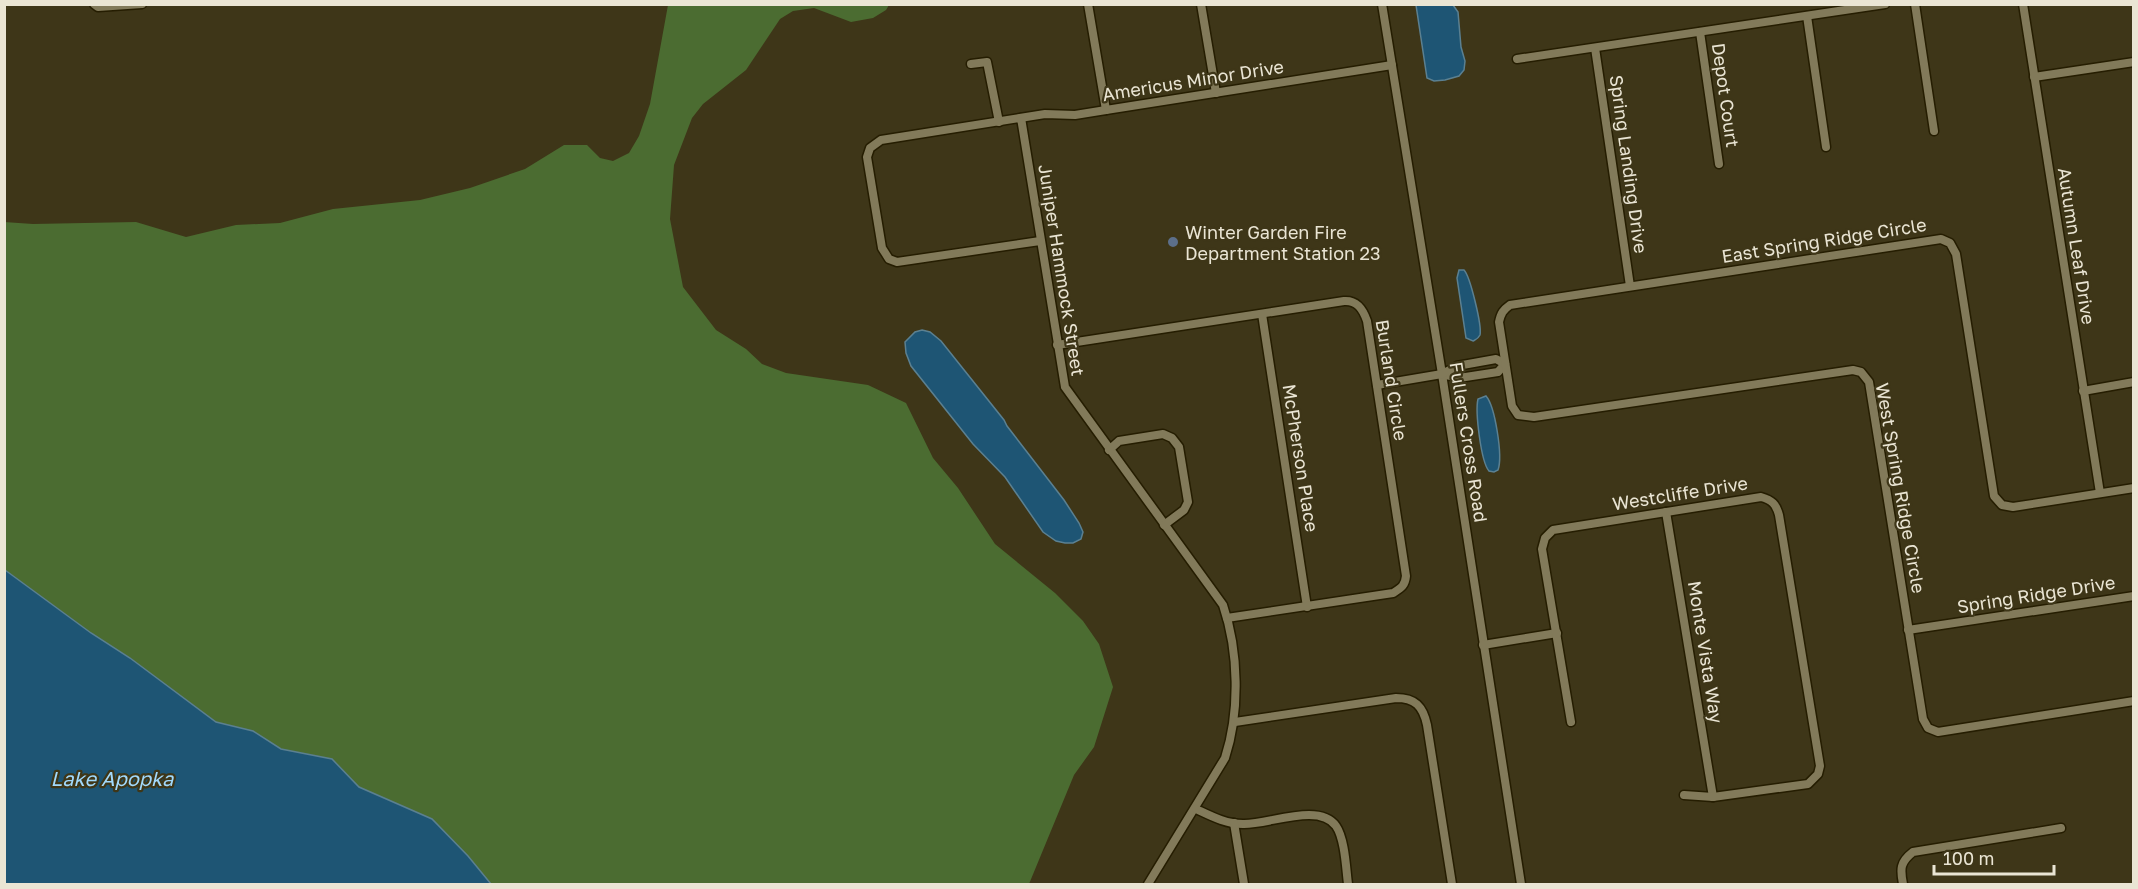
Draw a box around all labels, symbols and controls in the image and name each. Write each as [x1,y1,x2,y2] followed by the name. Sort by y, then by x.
[1708,41,1744,149] street label: Depot Court
[1101,55,1285,105] street label: Americus Minor Drive
[1606,73,1652,255] street label: Spring Landing Drive
[1034,163,1090,377] street label: Juniper Hammock Street
[2054,166,2100,326] street label: Autumn Leaf Drive
[1720,213,1928,267] street label: East Spring Ridge Circle
[1185,221,1381,264] place label: Winter Garden Fire Department Station 23
[1166,235,1180,249] marker: Winter Garden Fire Department Station 23
[1372,318,1412,442] street label: Burland Circle
[1445,360,1493,524] street label: Fullers Cross Road
[1872,381,1930,595] street label: West Spring Ridge Circle
[1278,382,1324,534] street label: McPherson Place
[1611,471,1749,515] street label: Westcliffe Drive
[1955,571,2117,617] street label: Spring Ridge Drive
[1684,579,1728,725] street label: Monte Vista Way
[51,766,174,790] water label: Lake Apopka
[1934,838,2054,876] scale bar
[1943,847,1994,869] text: 100 m

